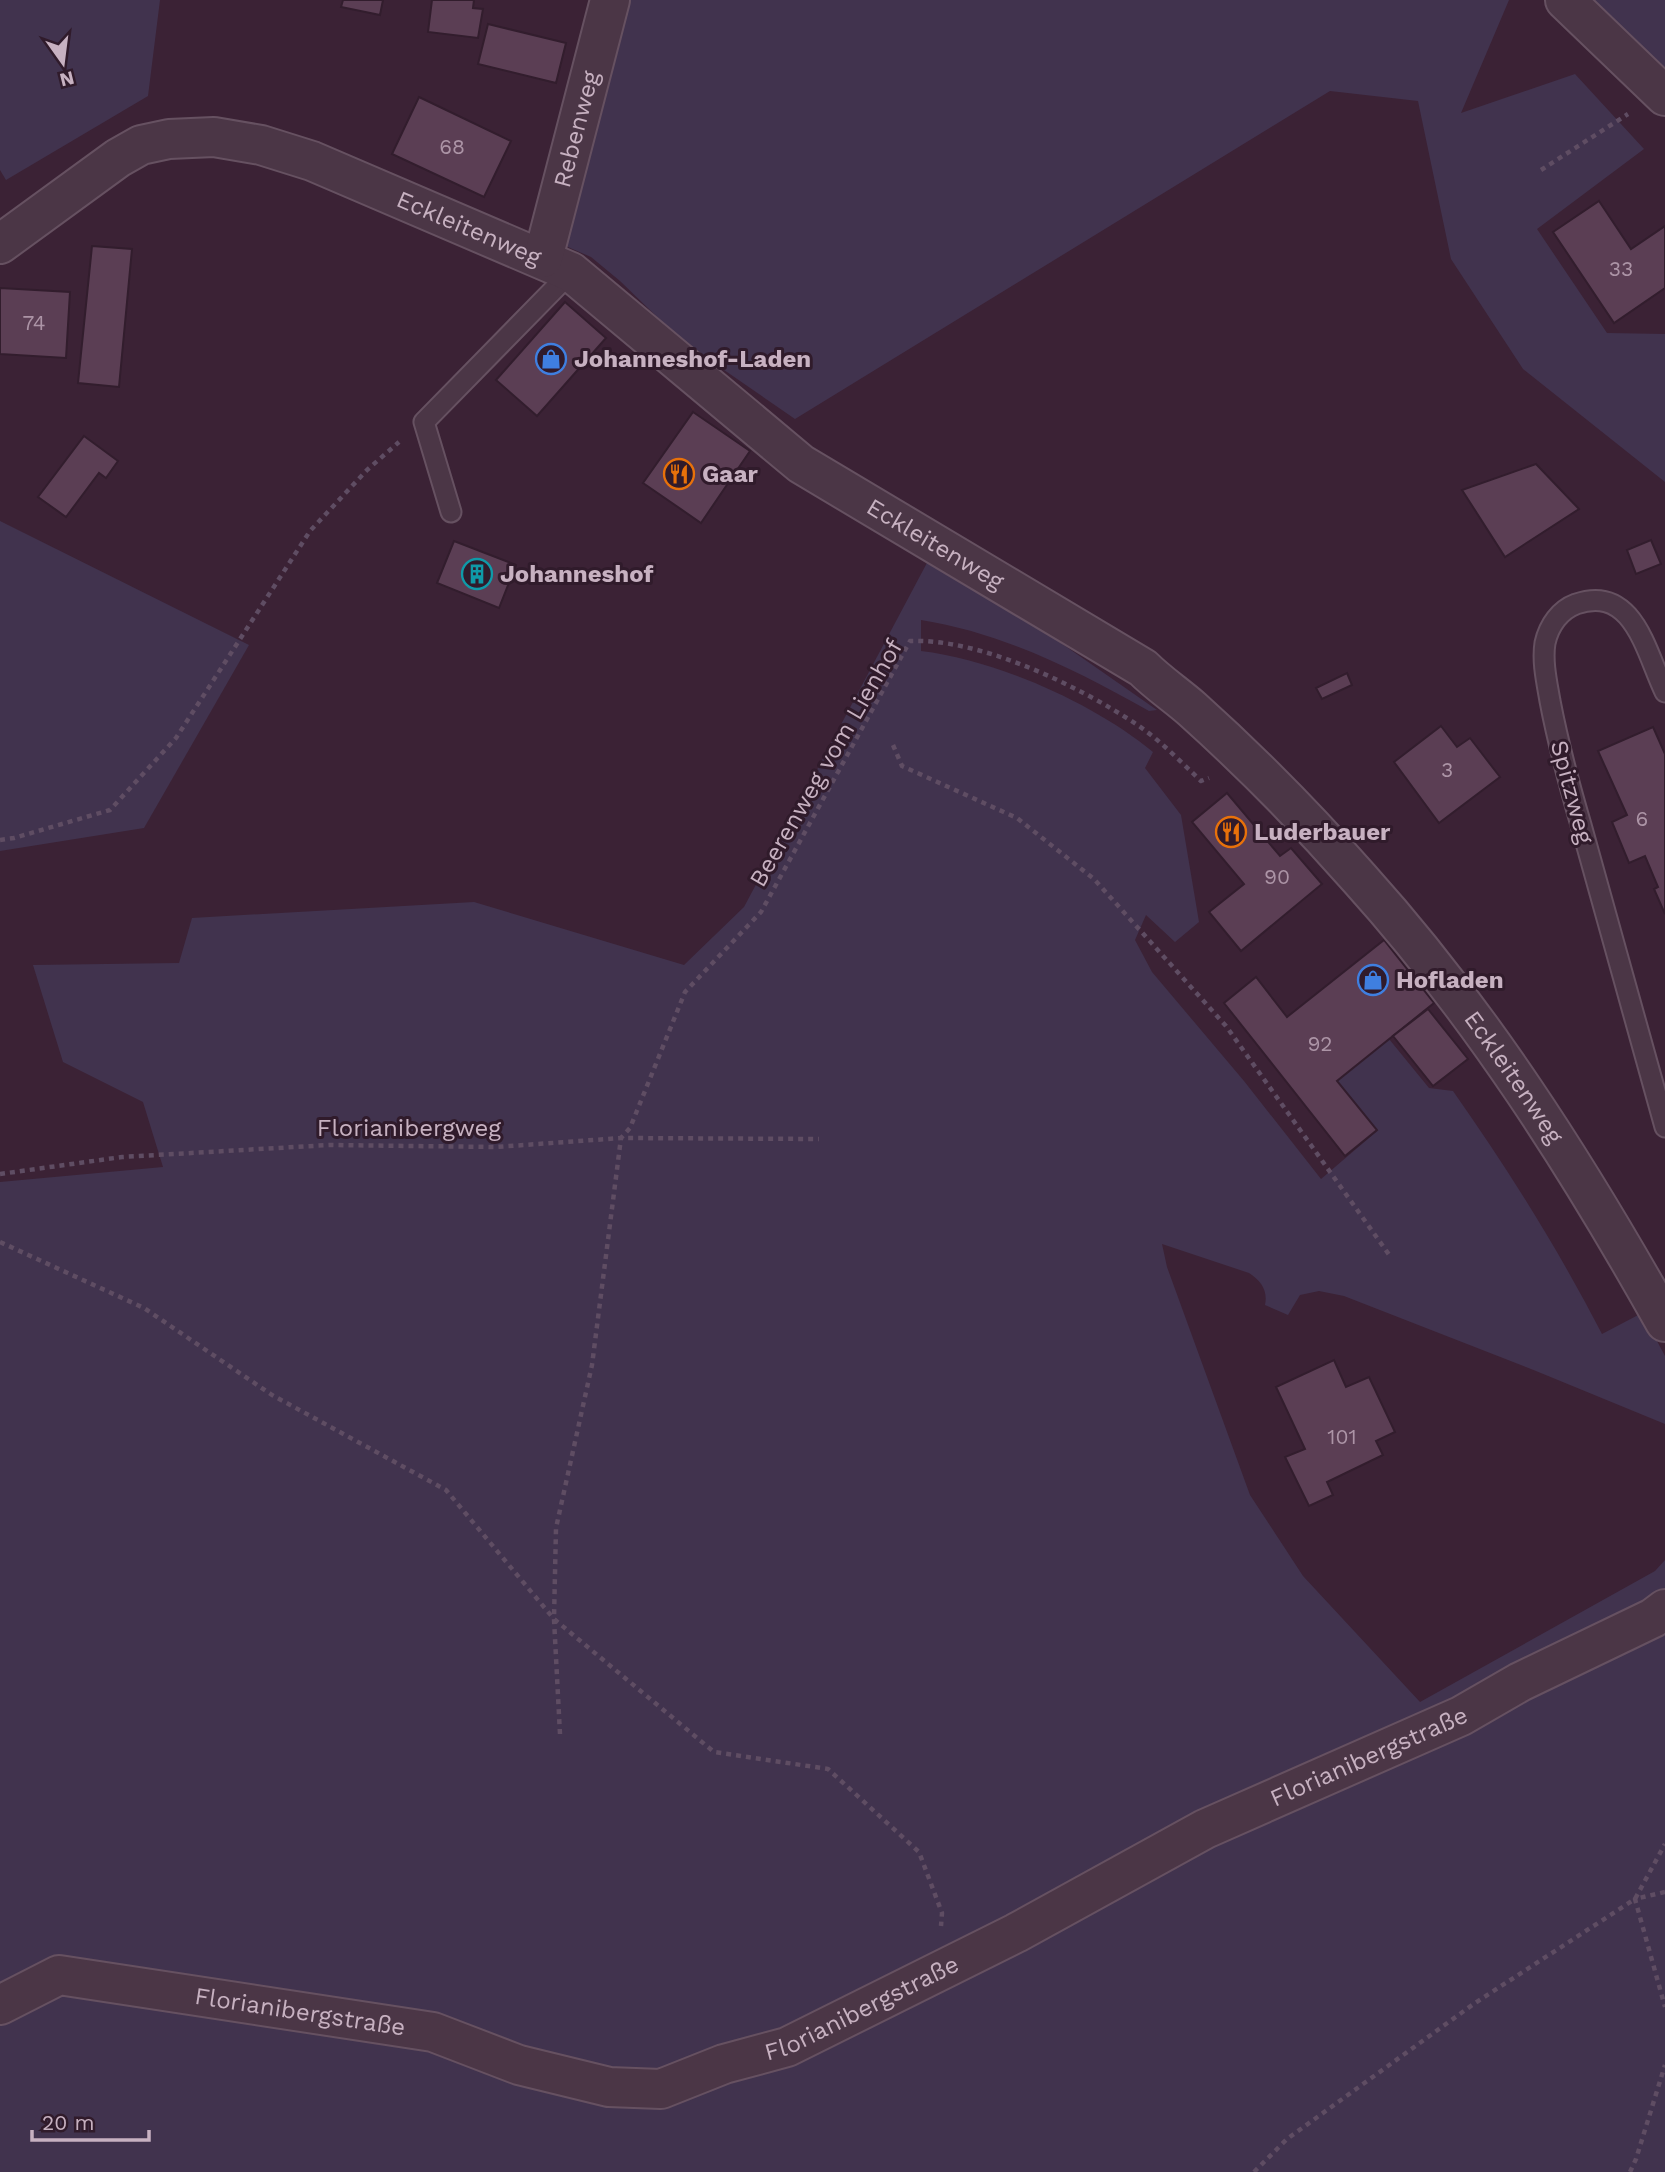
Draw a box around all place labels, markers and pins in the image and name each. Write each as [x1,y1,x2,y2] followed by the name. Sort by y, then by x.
[534,342,568,376] shop icon: Johanneshof-Laden
[574,345,811,373] place label: Johanneshof-Laden
[662,457,696,491] restaurant icon: Gaar
[702,460,759,488] place label: Gaar
[460,557,494,591] building icon: Johanneshof
[500,560,654,588] place label: Johanneshof
[1214,815,1248,849] restaurant icon: Luderbauer
[1254,818,1391,846] place label: Luderbauer
[1356,963,1390,997] shop icon: Hofladen
[1396,966,1504,994] place label: Hofladen

